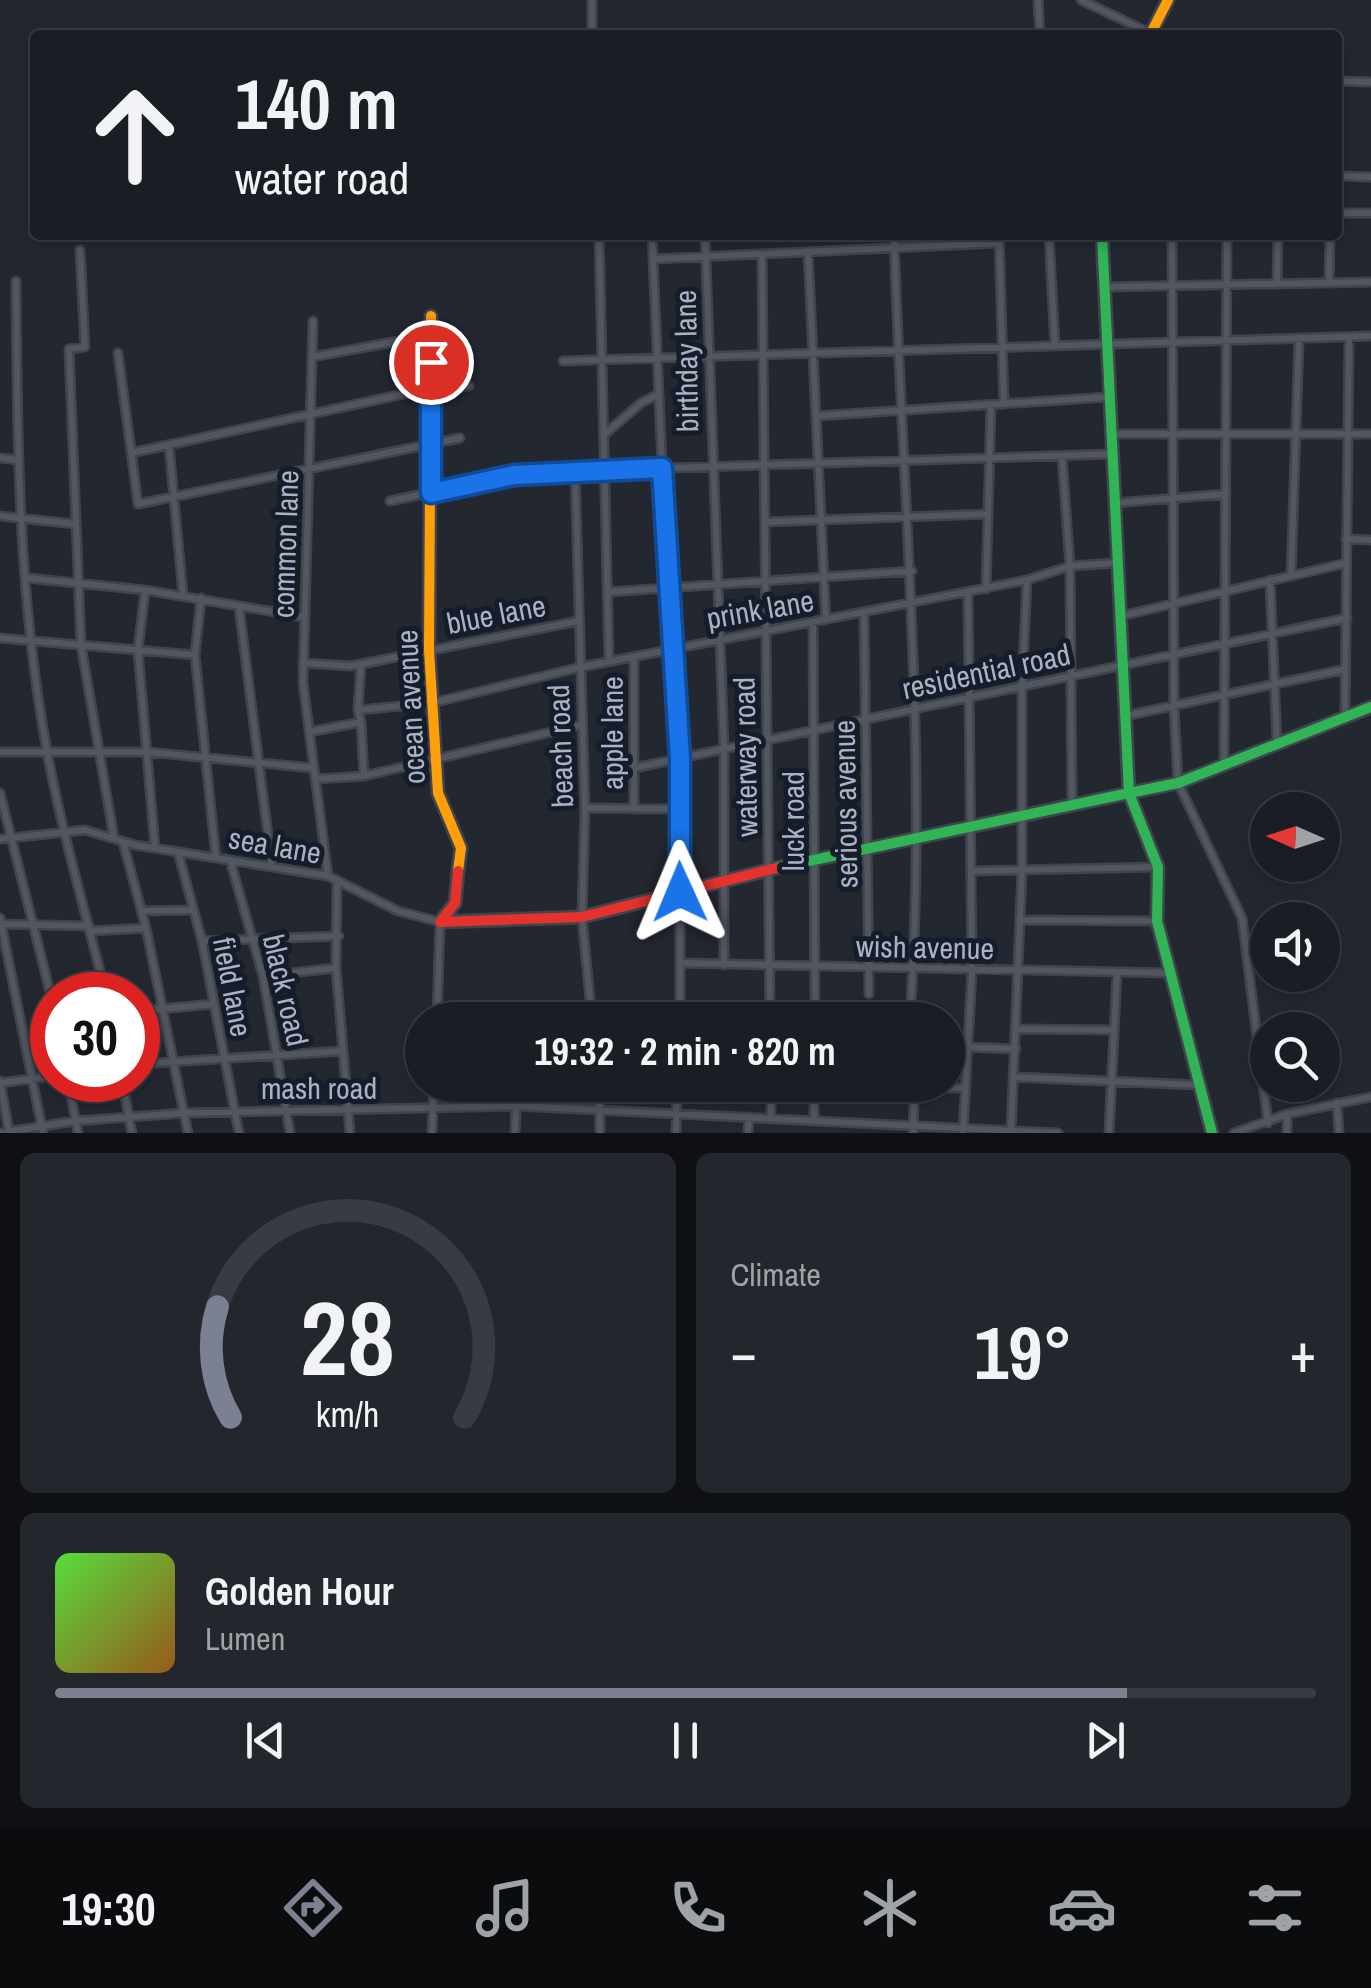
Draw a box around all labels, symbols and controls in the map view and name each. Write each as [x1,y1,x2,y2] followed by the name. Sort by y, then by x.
[235,57,398,151] text: 140 m
[70,70,200,200] icon: ahead
[235,147,409,208] text: water road
[665,290,707,432] street label: birthday lane
[389,320,474,405] pin
[404,335,459,390] icon: arrive
[262,470,308,618] street label: common lane
[703,580,817,638] street label: prink lane
[443,585,549,643] street label: blue lane
[386,629,434,785] street label: ocean avenue
[898,634,1074,708] street label: residential road
[592,676,632,790] street label: apple lane
[724,677,766,837] street label: waterway road
[538,684,582,808] street label: beach road
[824,720,866,888] street label: serious avenue
[773,771,813,871] street label: luck road
[1250,792,1340,882] north arrow
[1250,792,1340,1102] map controls
[226,817,324,873] street label: sea lane
[628,840,732,944] position arrow
[1250,902,1340,992] button: sound
[856,926,994,968] street label: wish avenue
[254,930,318,1050] street label: black road
[204,934,262,1040] street label: field lane
[30,972,160,1102] speed limit sign: 30
[1250,1012,1340,1102] button: search
[534,1026,836,1077] text: 19:32 · 2 min · 820 m
[261,1068,377,1108] street label: mash road
[731,1253,821,1296] text: Climate
[300,1267,395,1407] text: 28
[974,1301,1072,1402] text: 19°
[731,1315,757,1389] text: −
[1290,1315,1316,1389] text: +
[316,1390,380,1438] text: km/h
[205,1566,394,1617] text: Golden Hour
[205,1617,285,1660] text: Lumen
[238,1713,293,1768] icon: previous
[658,1713,713,1768] icon: pause
[1078,1713,1133,1768] icon: next
[278,1873,348,1943] icon: directions
[470,1873,540,1943] icon: music
[663,1873,733,1943] icon: phone
[855,1873,925,1943] icon: climate
[1047,1873,1117,1943] icon: car
[1240,1873,1310,1943] icon: filters
[61,1878,156,1939] text: 19:30

